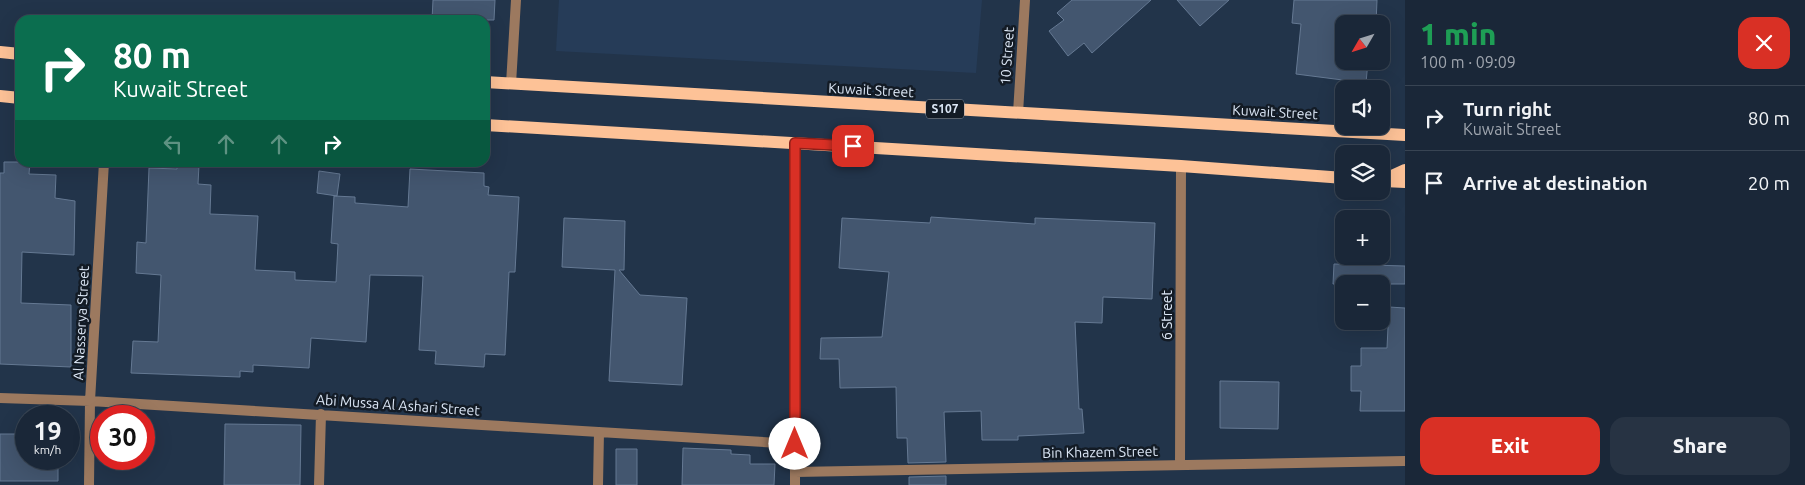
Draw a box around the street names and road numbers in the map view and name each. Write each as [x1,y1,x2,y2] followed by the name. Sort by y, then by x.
[997,26,1017,86] street label: 10 Street
[828,80,915,100] street label: Kuwait Street
[926,100,964,118] road number: S107
[1232,102,1319,122] street label: Kuwait Street
[70,265,92,381] street label: Al Nasserya Street
[1159,289,1175,340] street label: 6 Street
[316,391,481,419] street label: Abi Mussa Al Ashari Street
[1042,443,1158,461] street label: Bin Khazem Street

